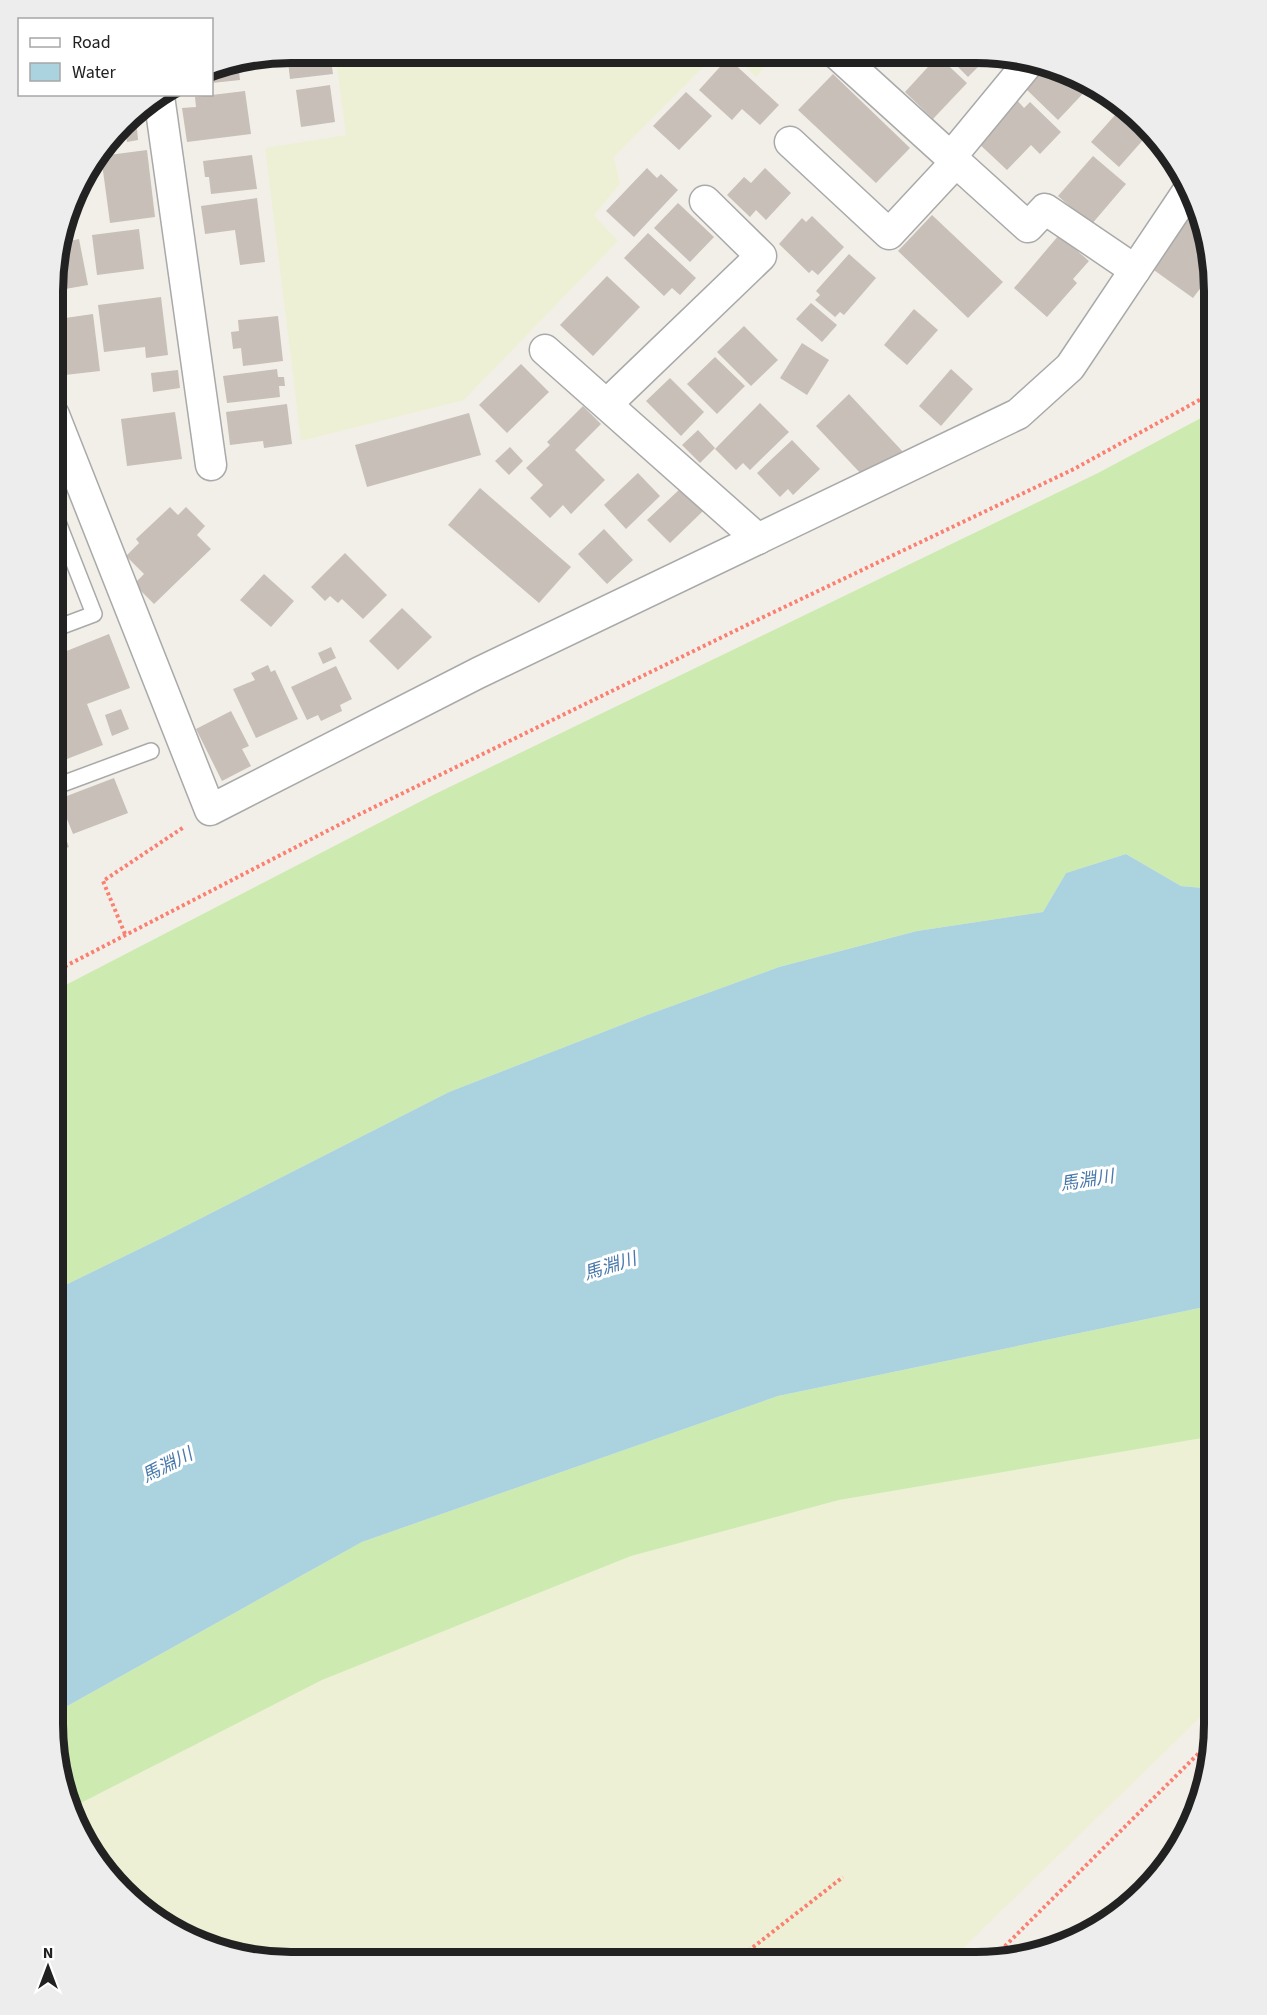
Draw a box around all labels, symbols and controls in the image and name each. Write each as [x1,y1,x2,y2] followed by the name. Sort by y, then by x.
[18,18,213,96] legend
[72,30,111,55] text: Road
[72,60,116,85] text: Water
[1058,1164,1118,1197] water label: 馬淵川
[581,1246,642,1286] water label: 馬淵川
[137,1441,199,1489] water label: 馬淵川
[18,1937,78,1997] north arrow
[43,1942,53,1964] text: N

